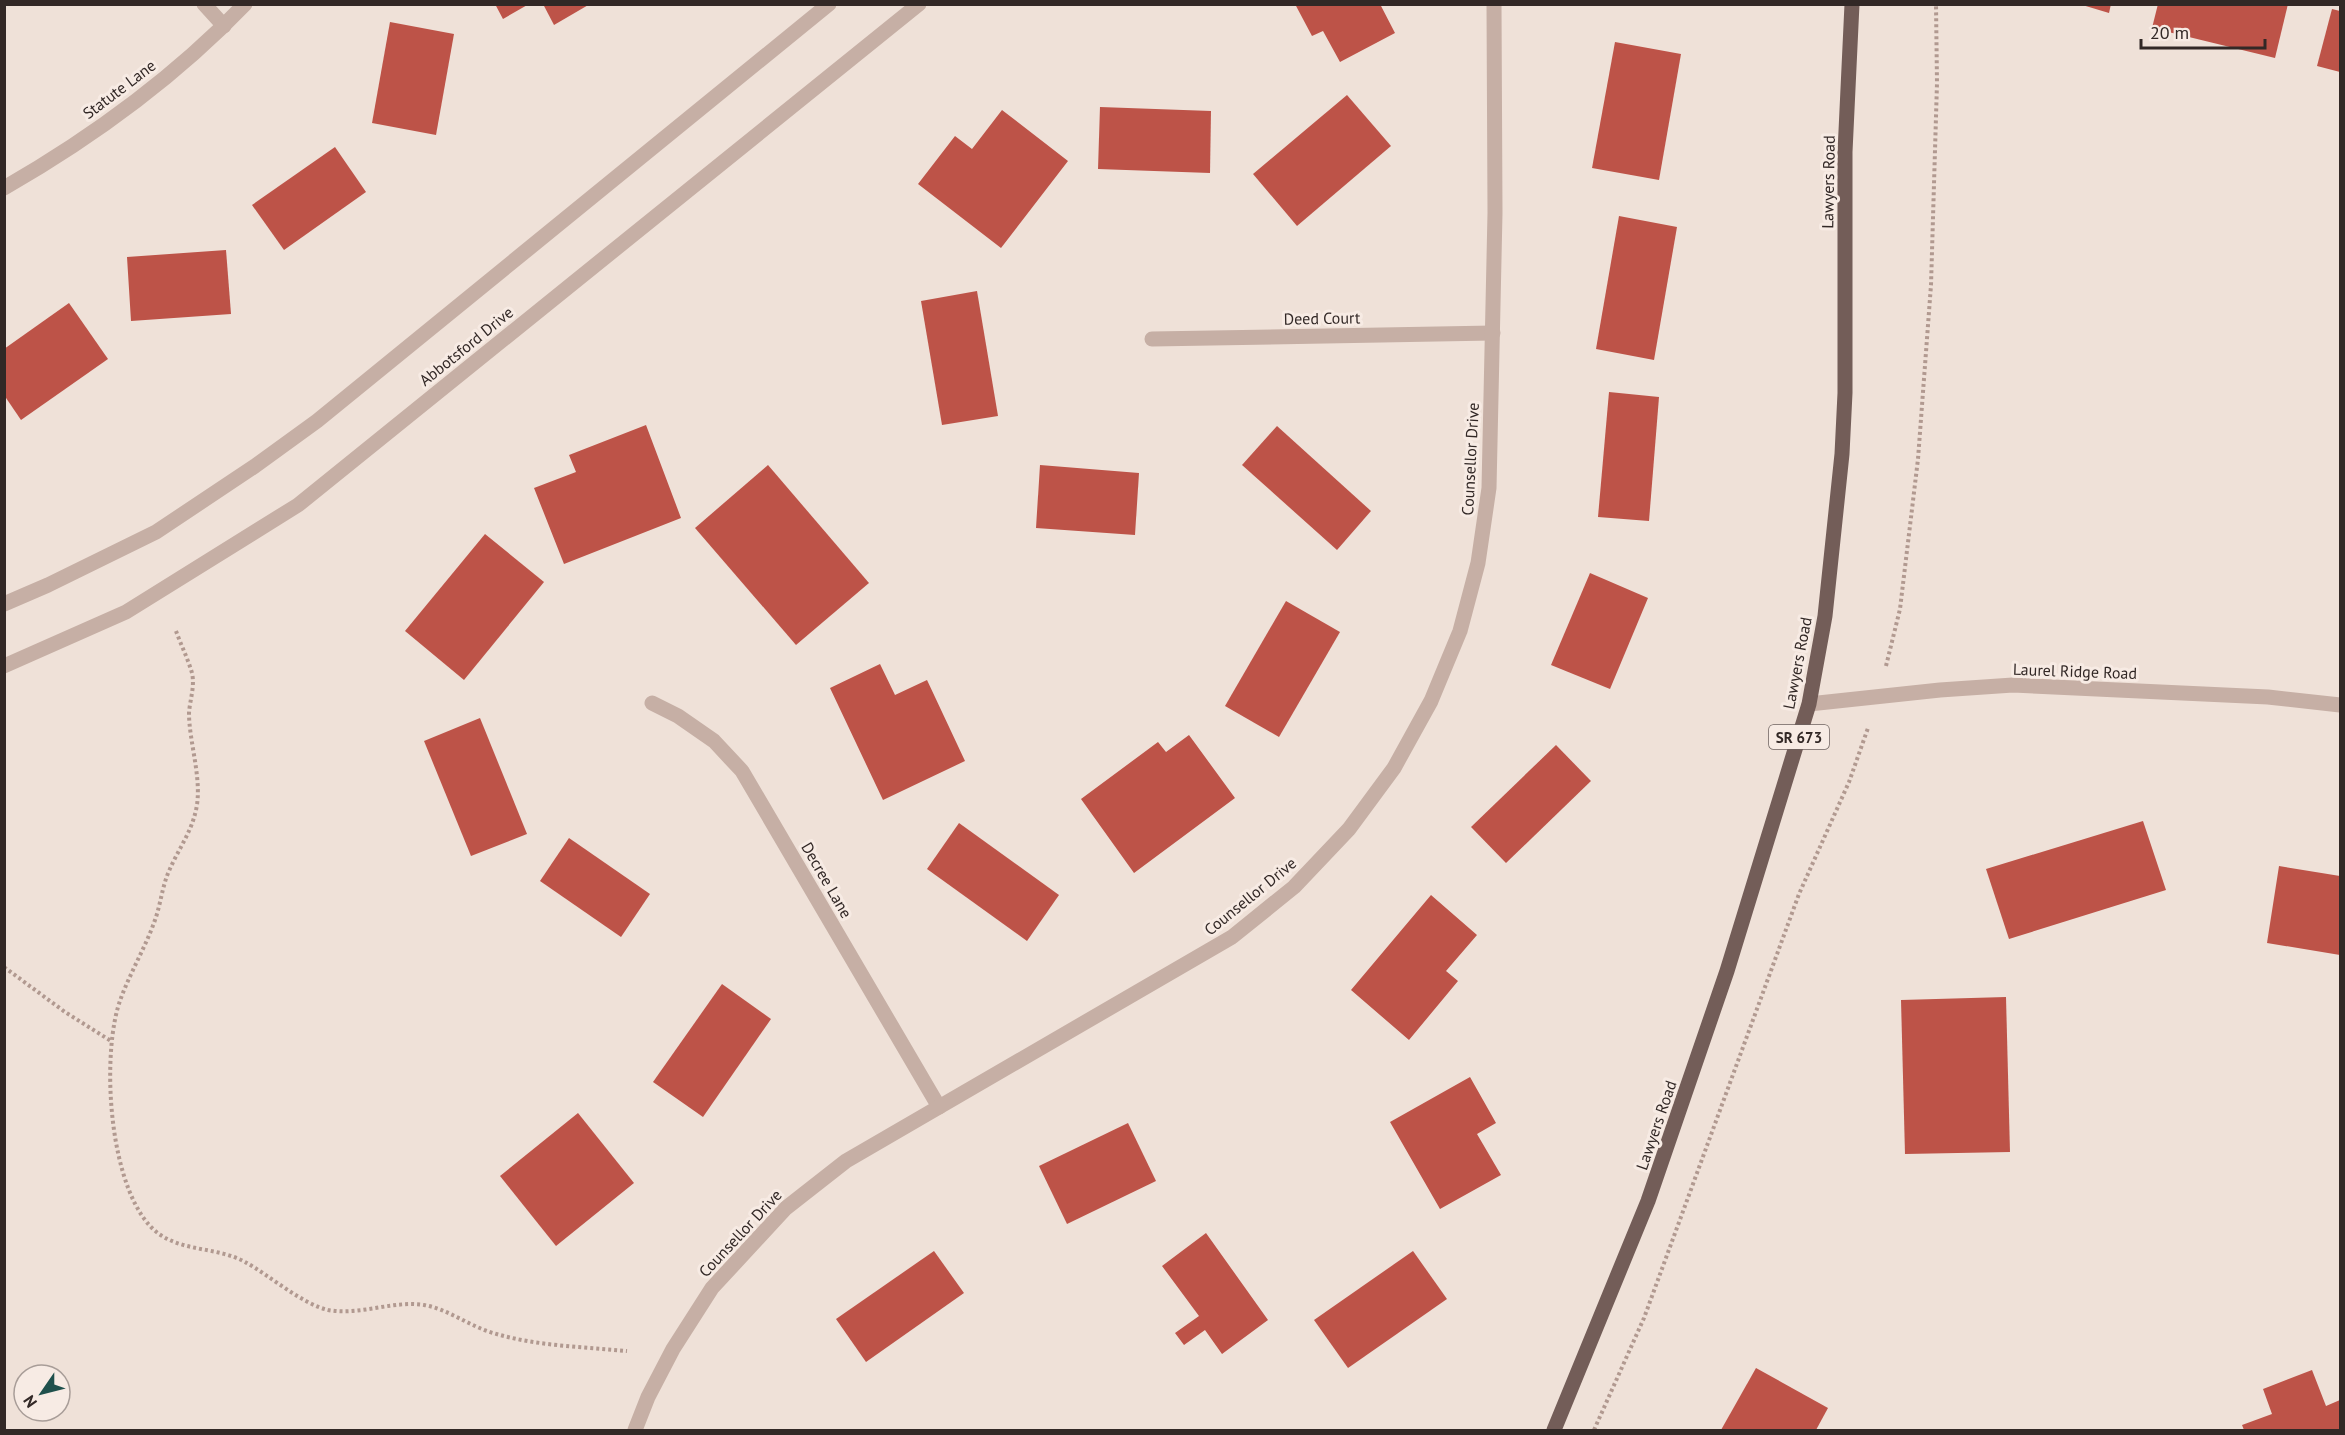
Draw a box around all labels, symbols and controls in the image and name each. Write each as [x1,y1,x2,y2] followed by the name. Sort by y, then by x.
[2141,12,2266,50] scale bar
[2150,21,2189,44] text: 20 m
[79,55,159,123] street label: Statute Lane
[1817,135,1839,229] street label: Lawyers Road
[415,302,517,390] street label: Abbotsford Drive
[1284,307,1361,329] street label: Deed Court
[1457,402,1483,516] street label: Counsellor Drive
[1778,615,1816,711] street label: Lawyers Road
[2013,659,2137,683] street label: Laurel Ridge Road
[1769,725,1829,749] road number: SR 673
[797,839,857,921] street label: Decree Lane
[1200,853,1300,939] street label: Counsellor Drive
[1631,1078,1681,1172] street label: Lawyers Road
[694,1185,786,1281] street label: Counsellor Drive
[12,1363,72,1423] north arrow
[19,1392,41,1412] text: N

